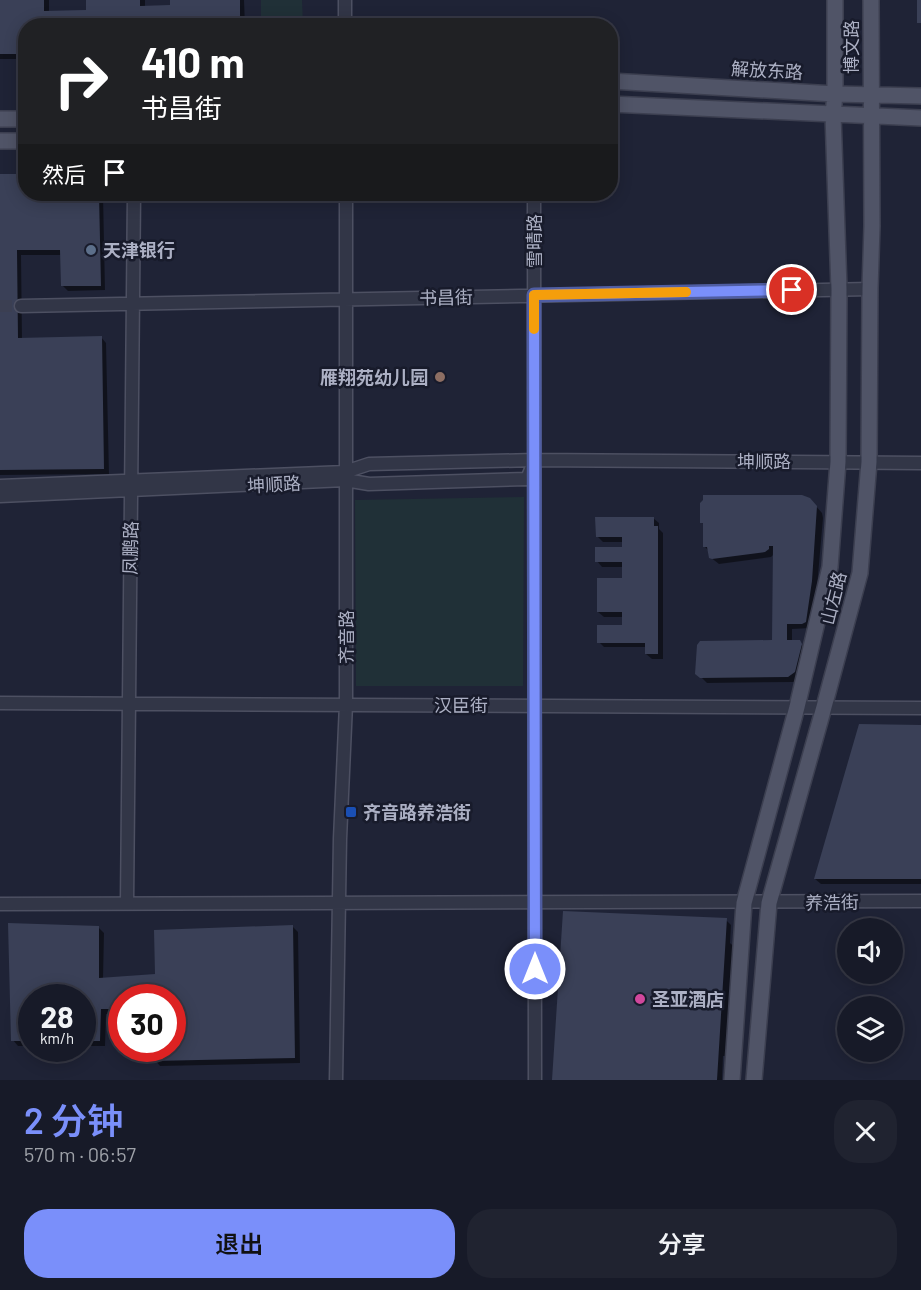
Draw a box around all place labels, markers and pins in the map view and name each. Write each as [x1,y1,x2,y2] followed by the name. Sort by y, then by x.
[103,239,175,261] place label: 天津银行
[84,243,98,257] marker: 天津银行
[766,264,817,315] pin
[320,366,428,388] place label: 雁翔苑幼儿园
[433,370,447,384] marker: 雁翔苑幼儿园
[363,801,471,823] place label: 齐音路养浩街
[344,805,358,819] marker: 齐音路养浩街
[652,988,724,1010] place label: 圣亚酒店
[633,992,647,1006] marker: 圣亚酒店

